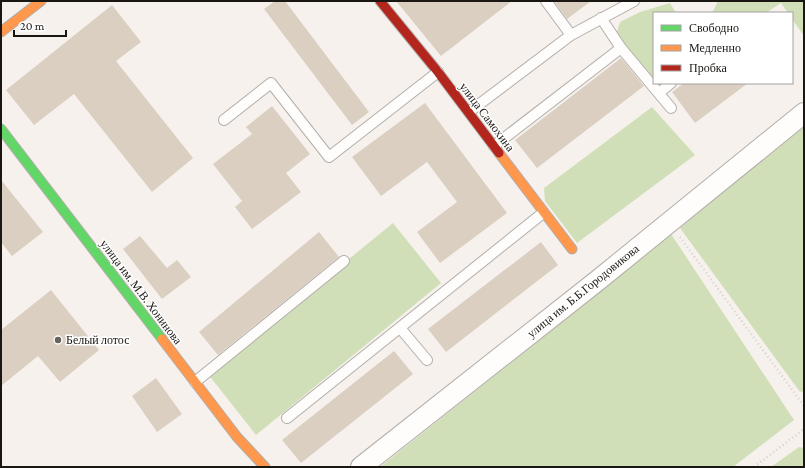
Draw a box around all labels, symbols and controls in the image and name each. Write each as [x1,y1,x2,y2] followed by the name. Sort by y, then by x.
[14,12,66,38] scale bar
[653,12,793,84] legend
[20,19,45,33] text: 20 m
[689,21,739,35] text: Свободно
[689,41,741,55] text: Медленно
[689,61,727,75] text: Пробка
[457,80,518,155] street label: улица Самохина
[97,237,185,348] street label: улица им. М.В. Хонинова
[524,241,642,340] street label: улица им. Б.Б.Городовикова
[66,333,129,347] place label: Белый лотос
[53,335,63,345] marker: Белый лотос

